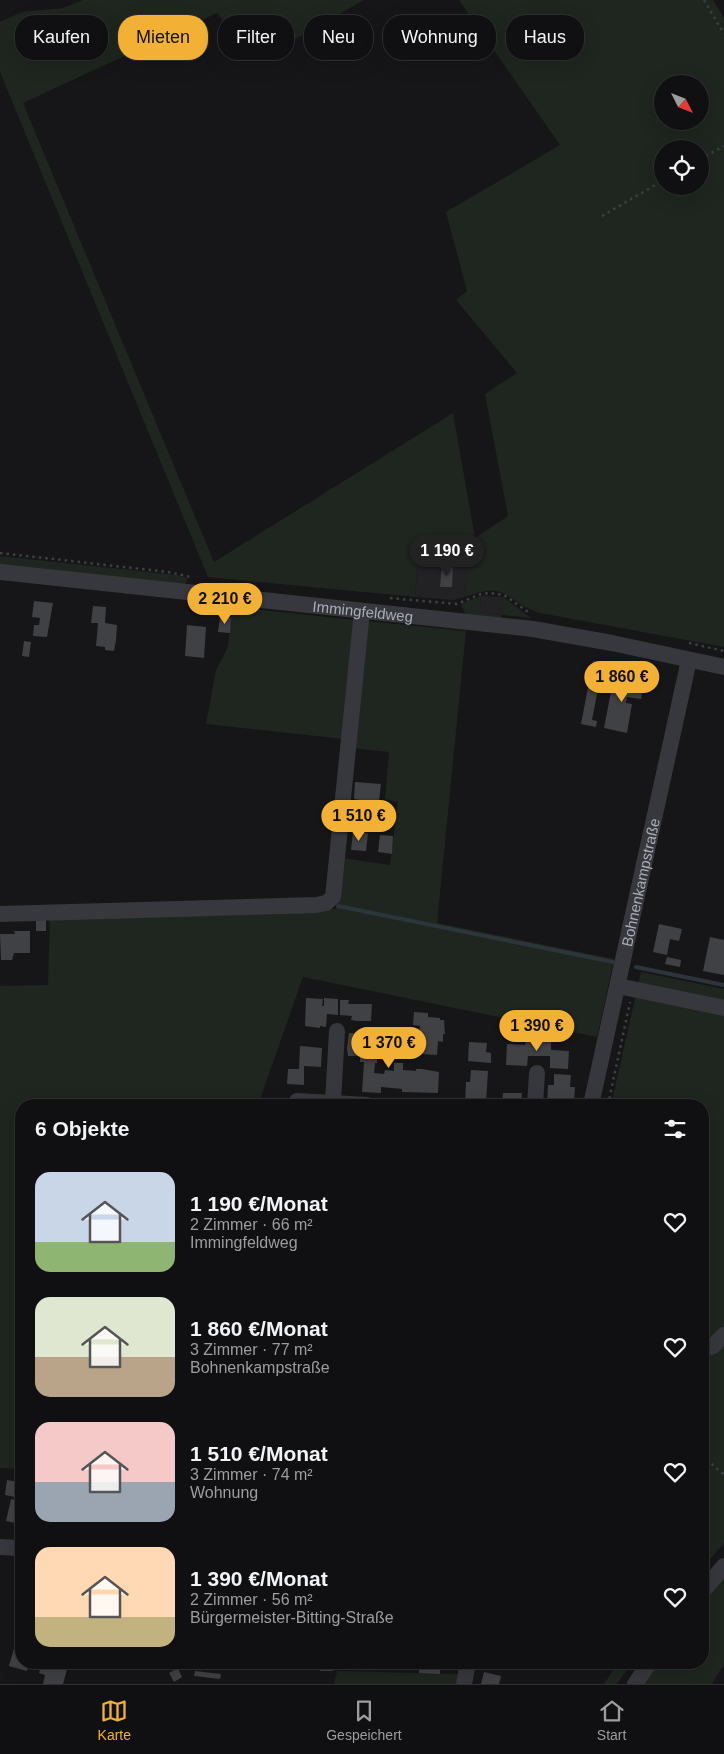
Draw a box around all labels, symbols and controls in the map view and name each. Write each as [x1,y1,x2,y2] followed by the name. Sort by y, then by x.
[15,15,108,60] chip: Kaufen
[118,15,208,60] chip: Mieten
[218,15,294,60] chip: Filter
[304,15,373,60] chip: Neu
[383,15,496,60] chip: Wohnung
[506,15,584,60] chip: Haus
[654,75,709,130] north arrow
[654,75,709,195] map controls
[654,140,709,195] button: locate
[401,534,493,577] pin: 1 190 €
[420,542,474,559] text: 1 190 €
[179,582,271,625] pin: 2 210 €
[198,590,252,607] text: 2 210 €
[312,597,414,625] street label: Immingfeldweg
[576,660,668,703] pin: 1 860 €
[595,668,649,685] text: 1 860 €
[313,800,405,842] pin: 1 510 €
[332,807,386,824] text: 1 510 €
[618,817,662,948] street label: Bohnenkampstraße
[491,1010,583,1052] pin: 1 390 €
[510,1017,564,1034] text: 1 390 €
[343,1026,435,1069] pin: 1 370 €
[362,1034,416,1051] text: 1 370 €
[661,1115,689,1143] icon: filters
[35,1117,130,1140] text: 6 Objekte
[75,1192,135,1252] icon: home
[190,1192,328,1215] text: 1 190 €/Monat
[661,1208,689,1236] icon: heart
[190,1216,313,1233] text: 2 Zimmer · 66 m²
[190,1234,298,1251] text: Immingfeldweg
[75,1317,135,1377] icon: home
[190,1317,328,1340] text: 1 860 €/Monat
[661,1333,689,1361] icon: heart
[190,1341,313,1358] text: 3 Zimmer · 77 m²
[190,1359,330,1376] text: Bohnenkampstraße
[75,1442,135,1502] icon: home
[190,1442,328,1465] text: 1 510 €/Monat
[661,1458,689,1486] icon: heart
[190,1466,313,1483] text: 3 Zimmer · 74 m²
[190,1484,258,1501] text: Wohnung
[75,1567,135,1627] icon: home
[190,1567,328,1590] text: 1 390 €/Monat
[661,1583,689,1611] icon: heart
[190,1591,313,1608] text: 2 Zimmer · 56 m²
[190,1609,394,1626] text: Bürgermeister-Bitting-Straße
[98,1697,131,1743] tab: Karte
[326,1697,402,1743] tab: Gespeichert
[597,1697,626,1743] tab: Start

